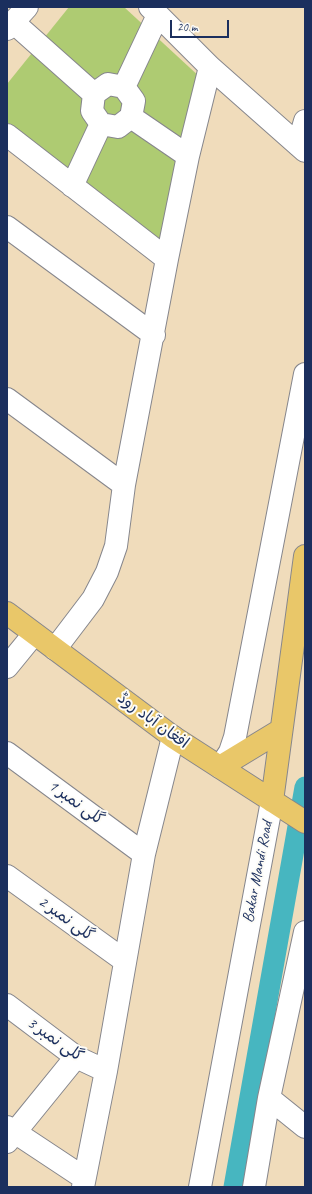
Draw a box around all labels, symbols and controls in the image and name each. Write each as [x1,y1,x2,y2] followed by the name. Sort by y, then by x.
[172,12,231,38] scale bar
[177,19,197,35] text: 20 m
[114,689,192,753] street label: افغان آباد روڈ
[44,776,108,830] street label: گلی نمبر 1
[239,820,277,924] street label: Bakar Mandi Road
[34,892,98,946] street label: گلی نمبر 2
[23,1014,87,1066] street label: گلی نمبر 3

